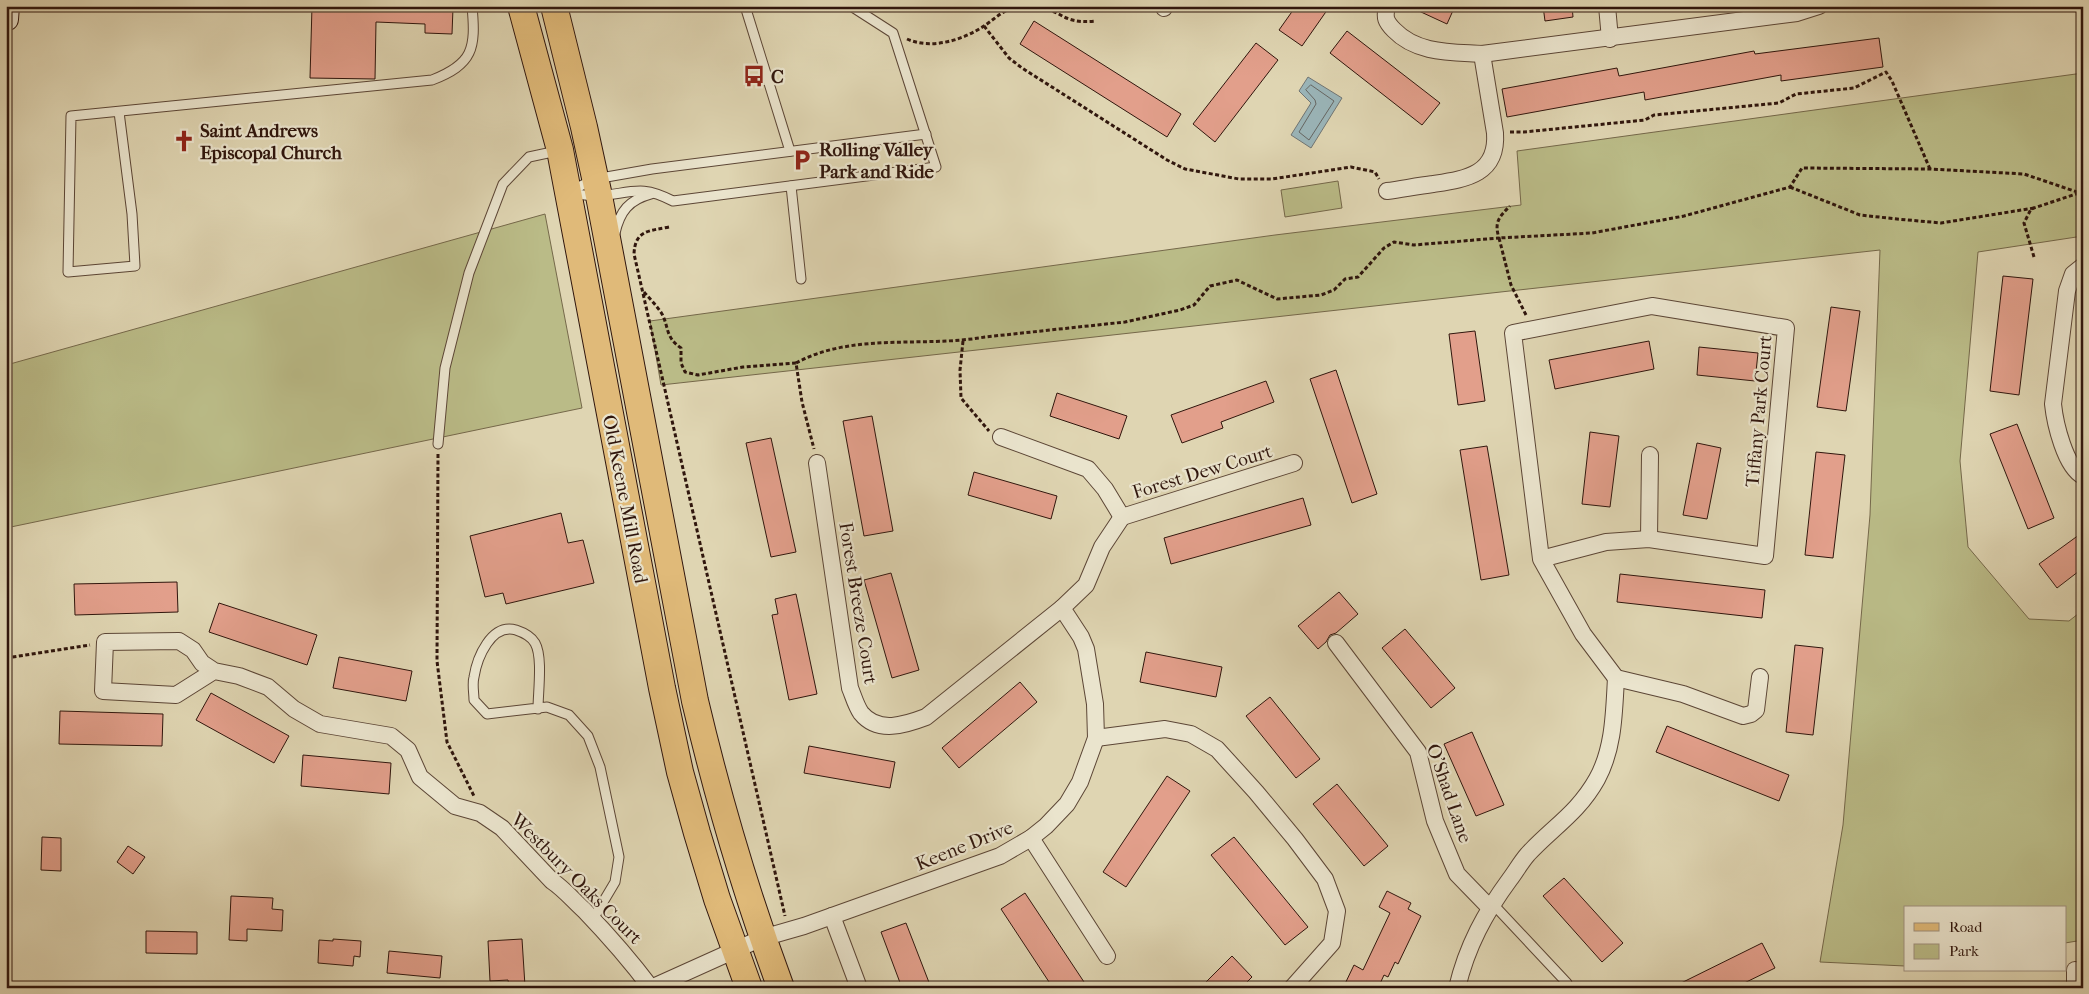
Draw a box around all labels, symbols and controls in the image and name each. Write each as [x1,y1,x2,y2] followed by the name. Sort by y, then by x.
[741,63,767,89] bus stop icon: C
[771,66,784,88] place label: C
[200,120,342,164] place label: Saint Andrews Episcopal Church
[171,128,197,154] church icon: Saint Andrews Episcopal Church
[819,139,935,183] place label: Rolling Valley Park and Ride
[789,147,815,173] parking icon: Rolling Valley Park and Ride
[1741,334,1777,488] street label: Tiffany Park Court
[598,413,652,586] street label: Old Keene Mill Road
[1130,440,1275,504] street label: Forest Dew Court
[834,521,882,686] street label: Forest Breeze Court
[1422,741,1476,846] street label: O'Shad Lane
[506,808,646,949] street label: Westbury Oaks Court
[912,816,1016,875] street label: Keene Drive
[1904,906,2066,972] legend
[1949,918,1983,936] text: Road
[1949,942,1979,960] text: Park

